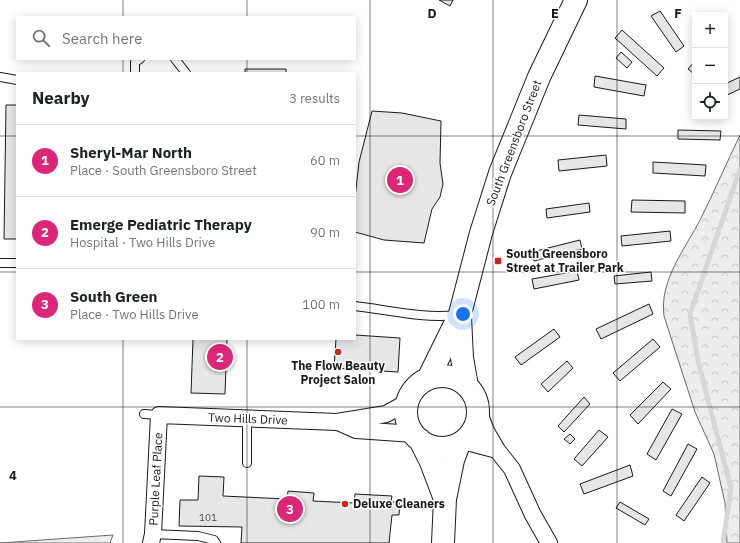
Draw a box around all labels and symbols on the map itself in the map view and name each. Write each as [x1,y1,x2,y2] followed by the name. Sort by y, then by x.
[427,5,437,22] text: D
[551,5,559,22] text: E
[674,5,682,22] text: F
[483,78,544,208] street label: South Greensboro Street
[387,165,413,195] pin: 1
[506,246,624,275] place label: South Greensboro Street at Trailer Park
[493,256,503,266] marker: South Greensboro Street at Trailer Park
[453,304,473,324] your location
[207,342,233,372] pin: 2
[333,347,343,357] marker: The Flow Beauty Project Salon
[291,358,385,387] place label: The Flow Beauty Project Salon
[208,410,288,427] street label: Two Hills Drive
[146,432,165,526] street label: Purple Leaf Place
[9,467,17,484] text: 4
[277,494,303,524] pin: 3
[353,496,445,511] place label: Deluxe Cleaners
[340,499,350,509] marker: Deluxe Cleaners
[199,511,217,524] house number: 101

